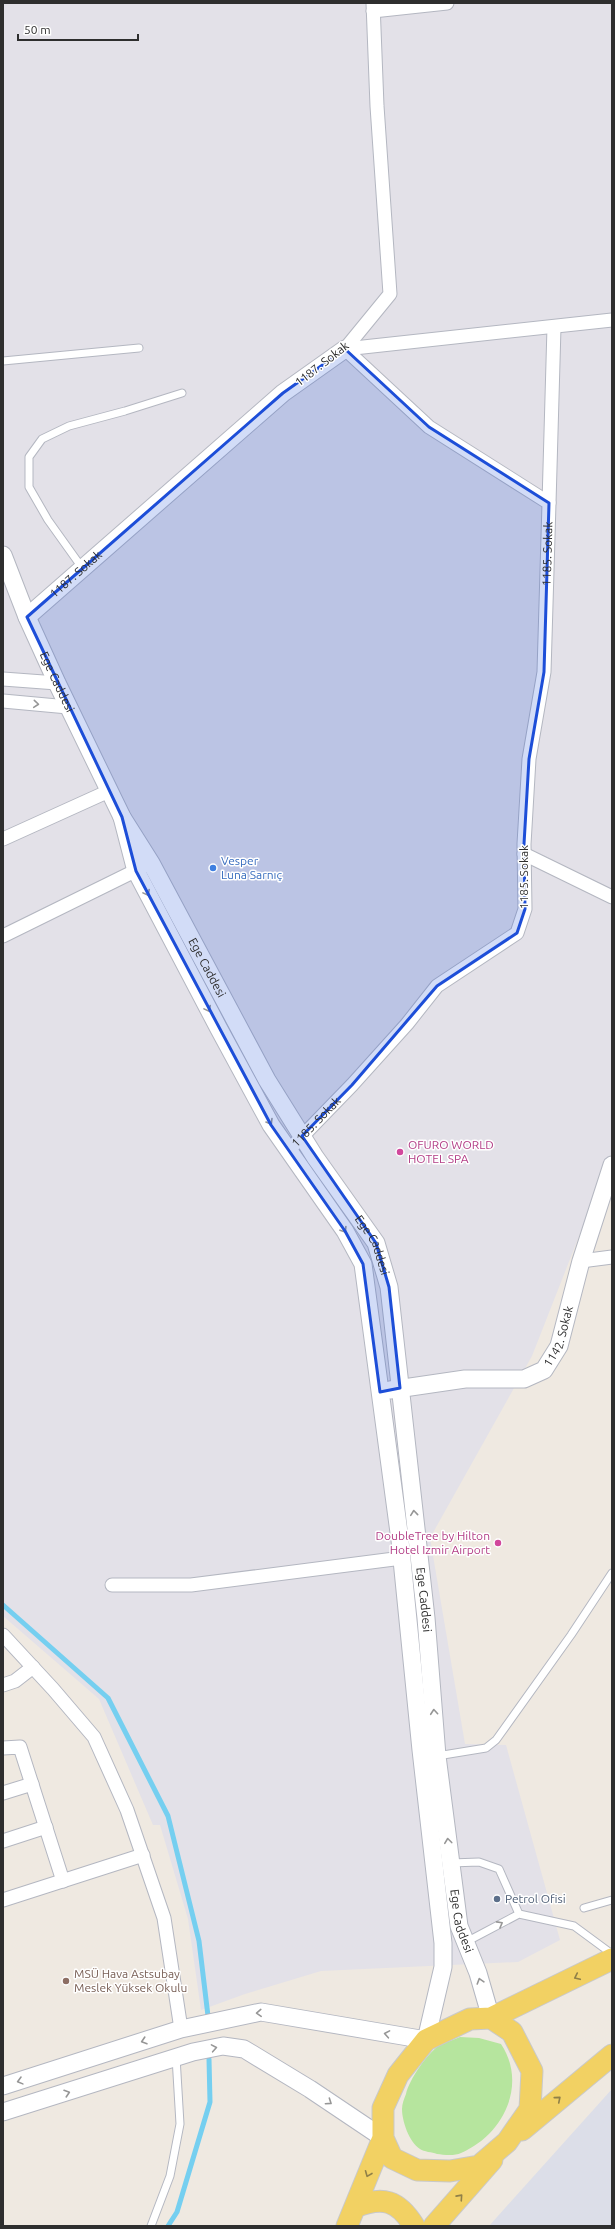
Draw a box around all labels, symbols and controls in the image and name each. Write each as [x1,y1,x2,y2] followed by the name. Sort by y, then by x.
[18,16,138,42] scale bar
[24,23,51,36] text: 50 m
[292,339,351,389] street label: 1187. Sokak
[540,521,554,586] street label: 1185. Sokak
[47,548,104,600] street label: 1187. Sokak
[38,650,77,714] street label: Ege Caddesi
[33,699,39,708] one-way arrow
[517,845,530,909] street label: 1185. Sokak
[221,854,283,881] place label: Vesper Luna Sarnıç
[208,863,218,873] marker: Vesper Luna Sarnıç
[143,889,150,897] one-way arrow
[186,936,229,999] street label: Ege Caddesi
[203,1004,210,1012] one-way arrow
[289,1094,343,1149] street label: 1185. Sokak
[266,1118,273,1125] one-way arrow
[408,1138,494,1165] place label: OFURO WORLD HOTEL SPA
[395,1147,405,1157] marker: OFURO WORLD HOTEL SPA
[353,1213,392,1277] street label: Ege Caddesi
[339,1226,346,1233] one-way arrow
[541,1304,575,1369] street label: 1142. Sokak
[410,1510,419,1516] one-way arrow
[376,1529,490,1556] place label: DoubleTree by Hilton Hotel Izmir Airport
[493,1538,503,1548] marker: DoubleTree by Hilton Hotel Izmir Airport
[414,1566,434,1633] street label: Ege Caddesi
[429,1709,438,1715] one-way arrow
[444,1838,453,1844] one-way arrow
[448,1888,476,1955] street label: Ege Caddesi
[505,1892,566,1905] place label: Petrol Ofisi
[492,1894,502,1904] marker: Petrol Ofisi
[496,1922,503,1929] one-way arrow
[74,1967,187,1994] place label: MSÜ Hava Astsubay Meslek Yüksek Okulu
[574,1972,582,1980] one-way arrow
[61,1976,71,1986] marker: MSÜ Hava Astsubay Meslek Yüksek Okulu
[476,1977,485,1984] one-way arrow
[256,2009,262,2017] one-way arrow
[384,2030,390,2038] one-way arrow
[140,2037,147,2045] one-way arrow
[211,2044,217,2053] one-way arrow
[17,2076,24,2085] one-way arrow
[64,2089,71,2098] one-way arrow
[324,2097,331,2104] one-way arrow
[554,2097,561,2104] one-way arrow
[365,2170,373,2178] one-way arrow
[455,2194,463,2202] one-way arrow

